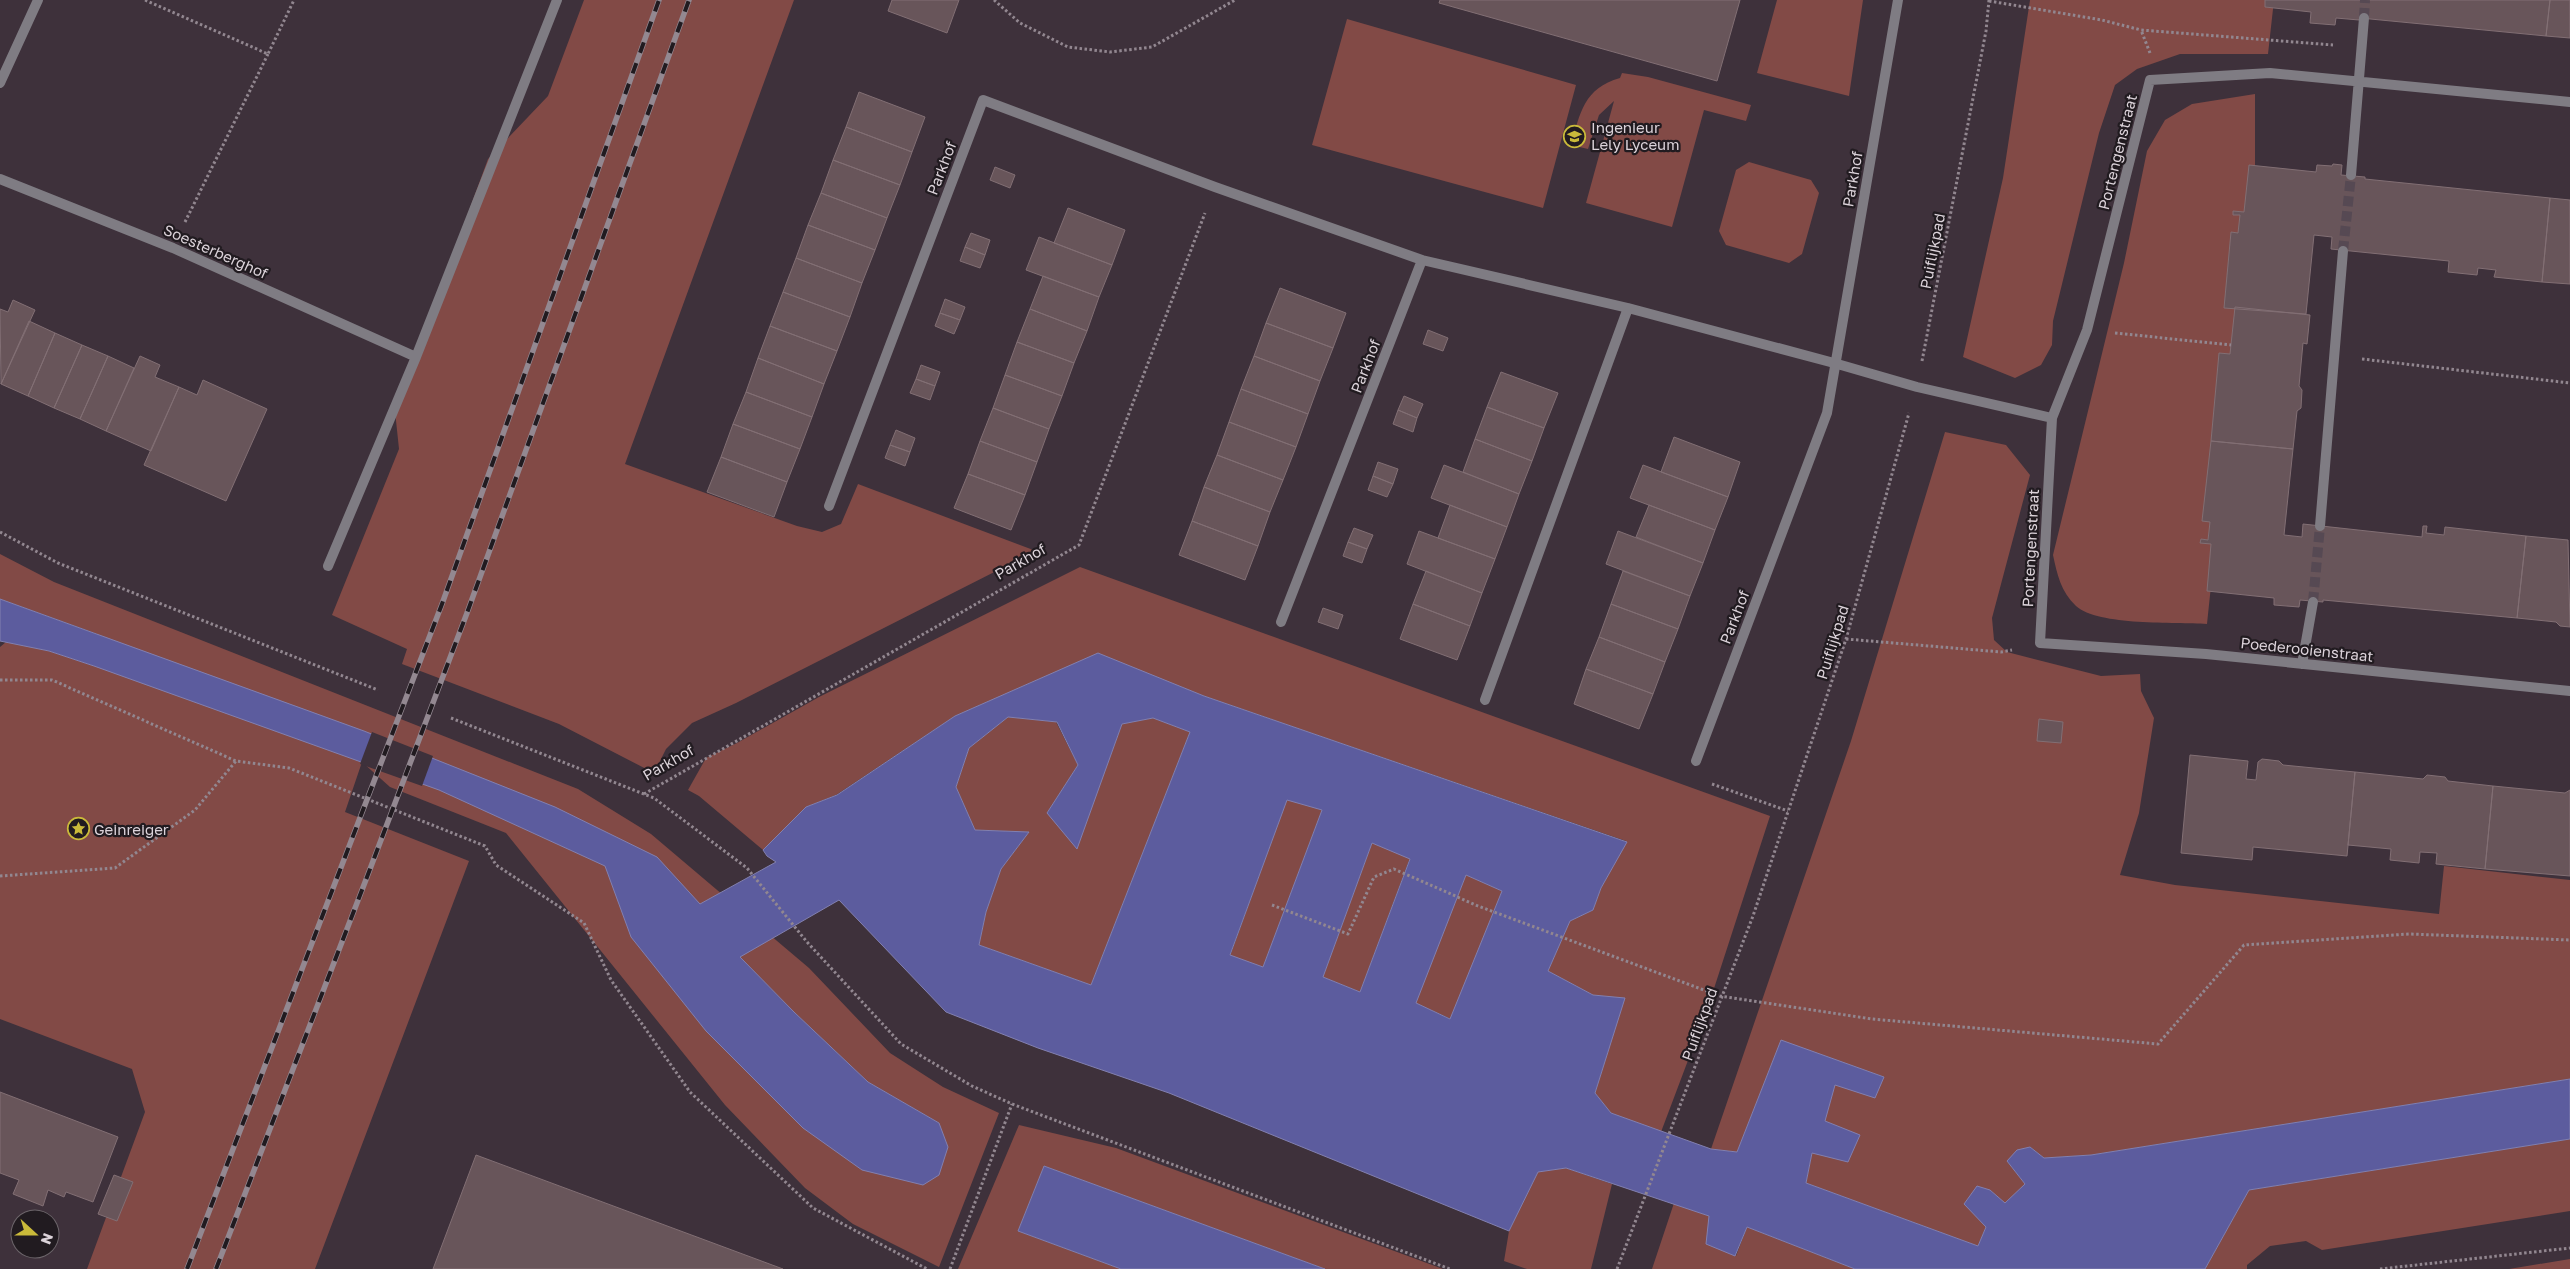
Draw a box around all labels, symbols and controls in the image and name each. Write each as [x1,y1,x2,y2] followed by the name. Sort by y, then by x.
[2094,92,2140,212] street label: Portengenstraat
[1591,118,1679,153] place label: Ingenieur Lely Lyceum
[1563,124,1587,148] school or university icon: Ingenieur Lely Lyceum
[923,138,960,197] street label: Parkhof
[1838,149,1866,208] street label: Parkhof
[1916,212,1948,290] street label: Puiflijkpad
[161,220,271,282] street label: Soesterberghof
[1347,336,1384,395] street label: Parkhof
[2018,488,2042,608] street label: Portengenstraat
[991,539,1049,583] street label: Parkhof
[1716,587,1753,646] street label: Parkhof
[1812,603,1852,681] street label: Puiflijkpad
[2240,633,2374,665] street label: Poederooienstraat
[639,740,697,784] street label: Parkhof
[66,817,90,841] place icon: Geinreiger
[94,820,169,838] place label: Geinreiger
[1677,985,1721,1063] street label: Puiflijkpad
[10,1209,60,1259] north arrow
[38,1231,57,1247] text: N

